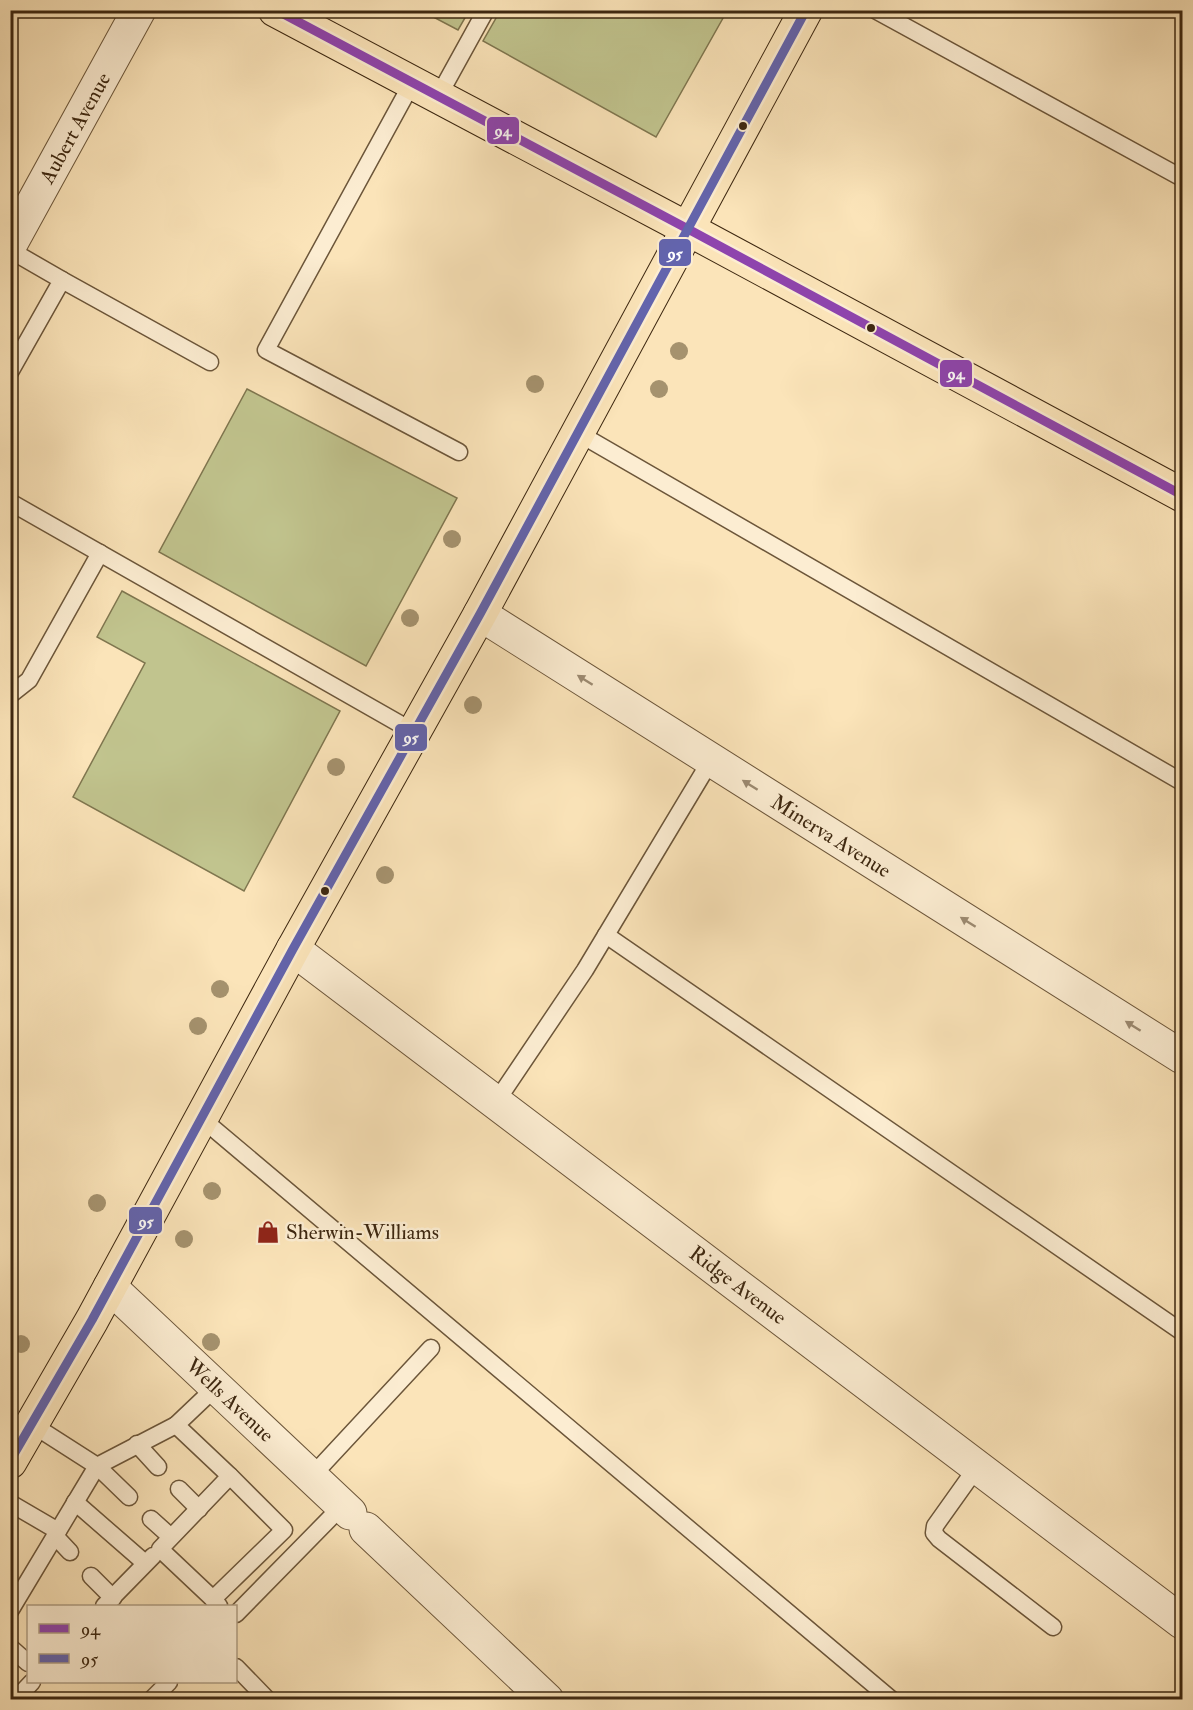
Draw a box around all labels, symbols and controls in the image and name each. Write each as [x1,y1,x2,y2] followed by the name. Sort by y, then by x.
[33,68,117,189] street label: Aubert Avenue
[486,116,520,145] line badge: 94
[737,120,749,132] unlabelled marker
[493,121,513,141] text: 94
[658,238,692,267] line badge: 95
[665,244,684,264] text: 95
[865,322,877,334] unlabelled marker
[939,359,973,388] line badge: 94
[946,364,966,384] text: 94
[577,675,593,686] one-way arrow
[394,723,428,752] line badge: 95
[401,728,420,748] text: 95
[742,779,758,790] one-way arrow
[766,789,896,884] street label: Minerva Avenue
[319,885,331,897] unlabelled marker
[960,917,976,928] one-way arrow
[1125,1021,1141,1032] one-way arrow
[128,1206,163,1235] line badge: 95
[136,1212,155,1232] text: 95
[255,1219,281,1245] shop icon: Sherwin-Williams
[286,1219,439,1246] place label: Sherwin-Williams
[684,1240,792,1331] street label: Ridge Avenue
[179,1352,280,1448] street label: Wells Avenue
[27,1605,237,1683] legend
[79,1618,101,1641] text: 94
[79,1648,98,1671] text: 95

